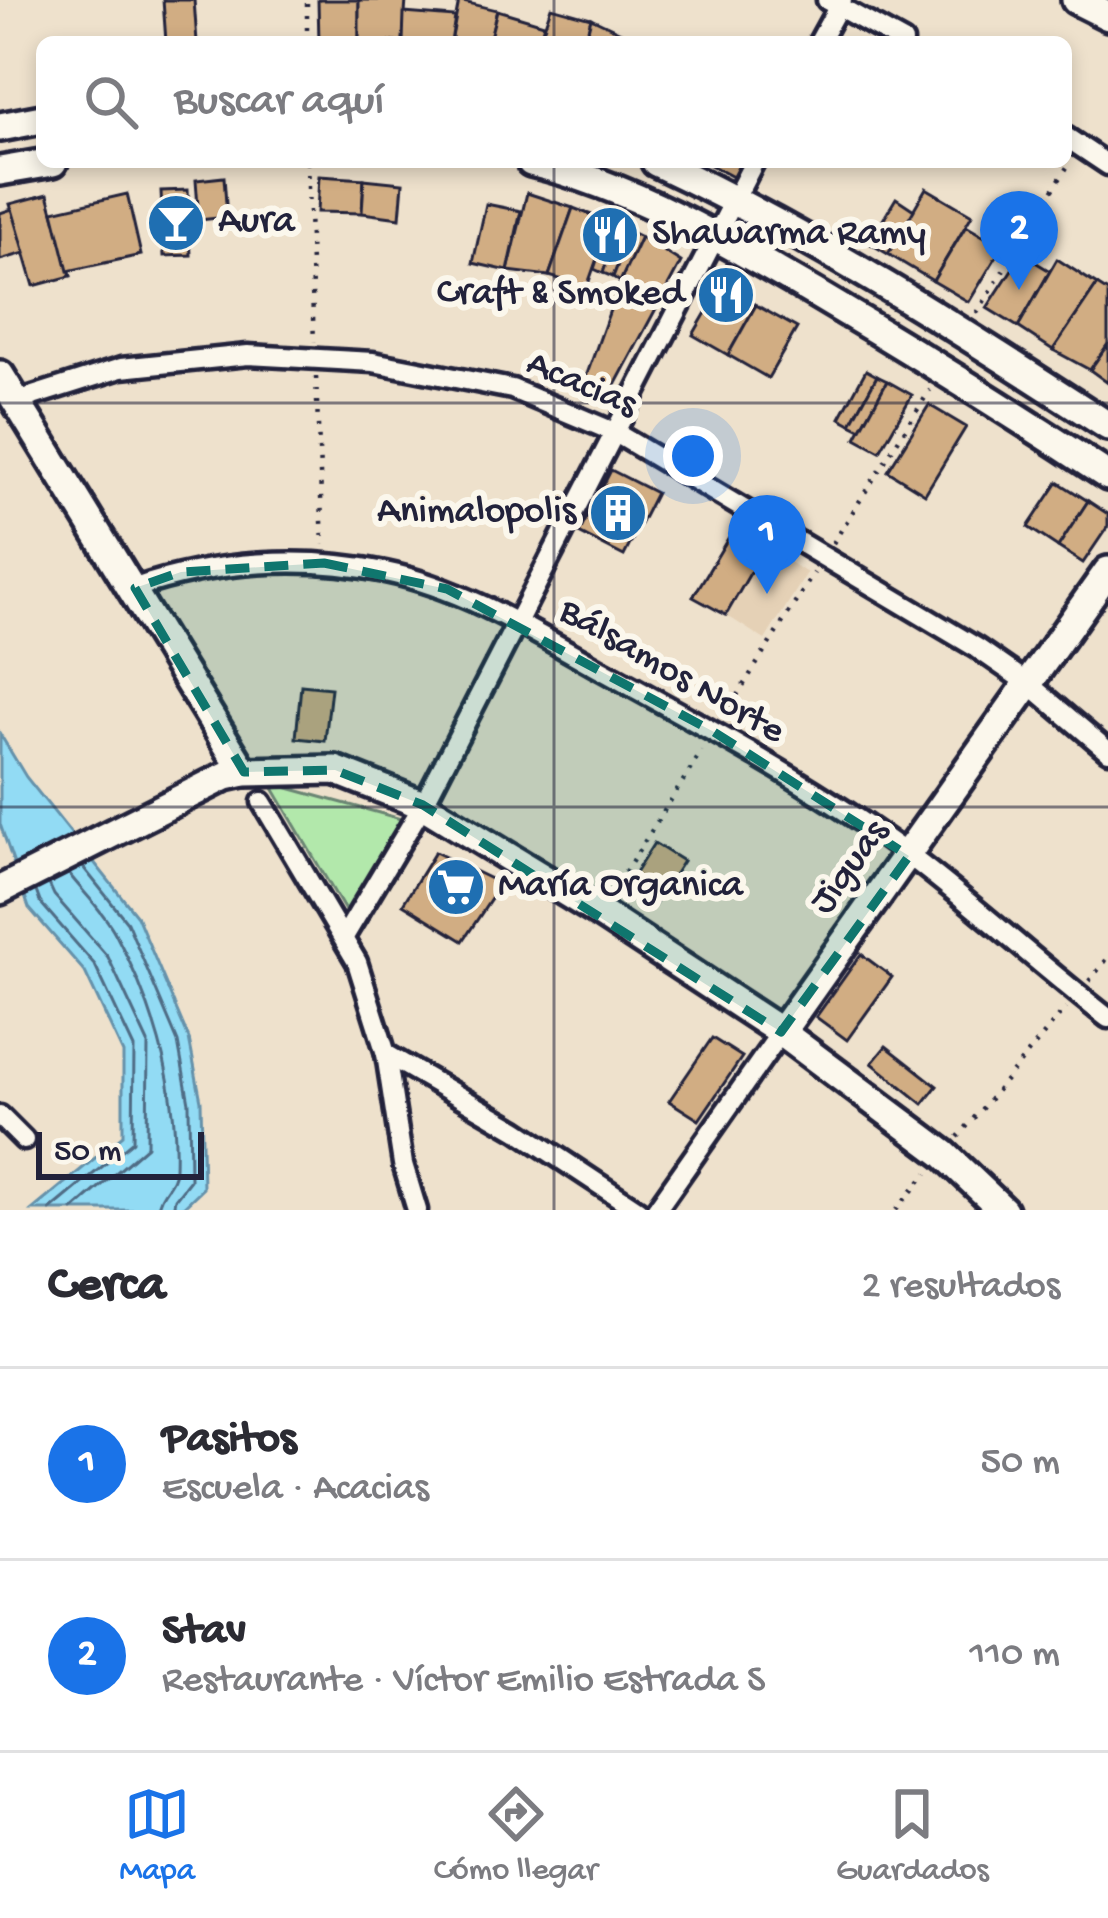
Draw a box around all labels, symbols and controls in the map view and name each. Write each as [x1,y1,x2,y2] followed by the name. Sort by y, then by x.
[36,36,1072,168] search box
[78,69,144,135] icon: search
[174,76,384,129] text: Buscar aquí
[980,191,1058,290] pin: 2
[145,192,207,254] bar icon: Aura
[218,200,296,246] place label: Aura
[579,204,641,266] restaurant icon: Shawarma Ramy
[652,212,926,258] place label: Shawarma Ramy
[695,264,757,326] restaurant icon: Craft & Smoked
[437,272,687,318] place label: Craft & Smoked
[519,342,645,430] street label: Acacias
[663,426,723,486] your location
[587,482,649,544] building icon: Animalopolis
[377,490,578,536] place label: Animalopolis
[728,495,806,594] pin: 1
[549,589,793,757] street label: Bálsamos Norte
[801,810,902,924] street label: Jiguas
[425,856,487,918] supermarket icon: María Organica
[498,864,744,910] place label: María Organica
[36,1126,204,1179] scale bar
[54,1134,121,1172] text: 50 m
[48,1258,166,1318] text: Cerca
[861,1265,1060,1311] text: 2 resultados
[162,1414,296,1467] text: Pasitos
[79,1441,95,1487] text: 1
[980,1441,1060,1487] text: 50 m
[162,1467,429,1513] text: Escuela · Acacias
[162,1606,246,1659] text: Stav
[77,1633,97,1679] text: 2
[969,1633,1060,1679] text: 110 m
[162,1659,765,1705] text: Restaurante · Víctor Emilio Estrada S
[119,1781,195,1891] tab: Mapa
[434,1781,597,1891] tab: Cómo llegar
[836,1781,989,1891] tab: Guardados

